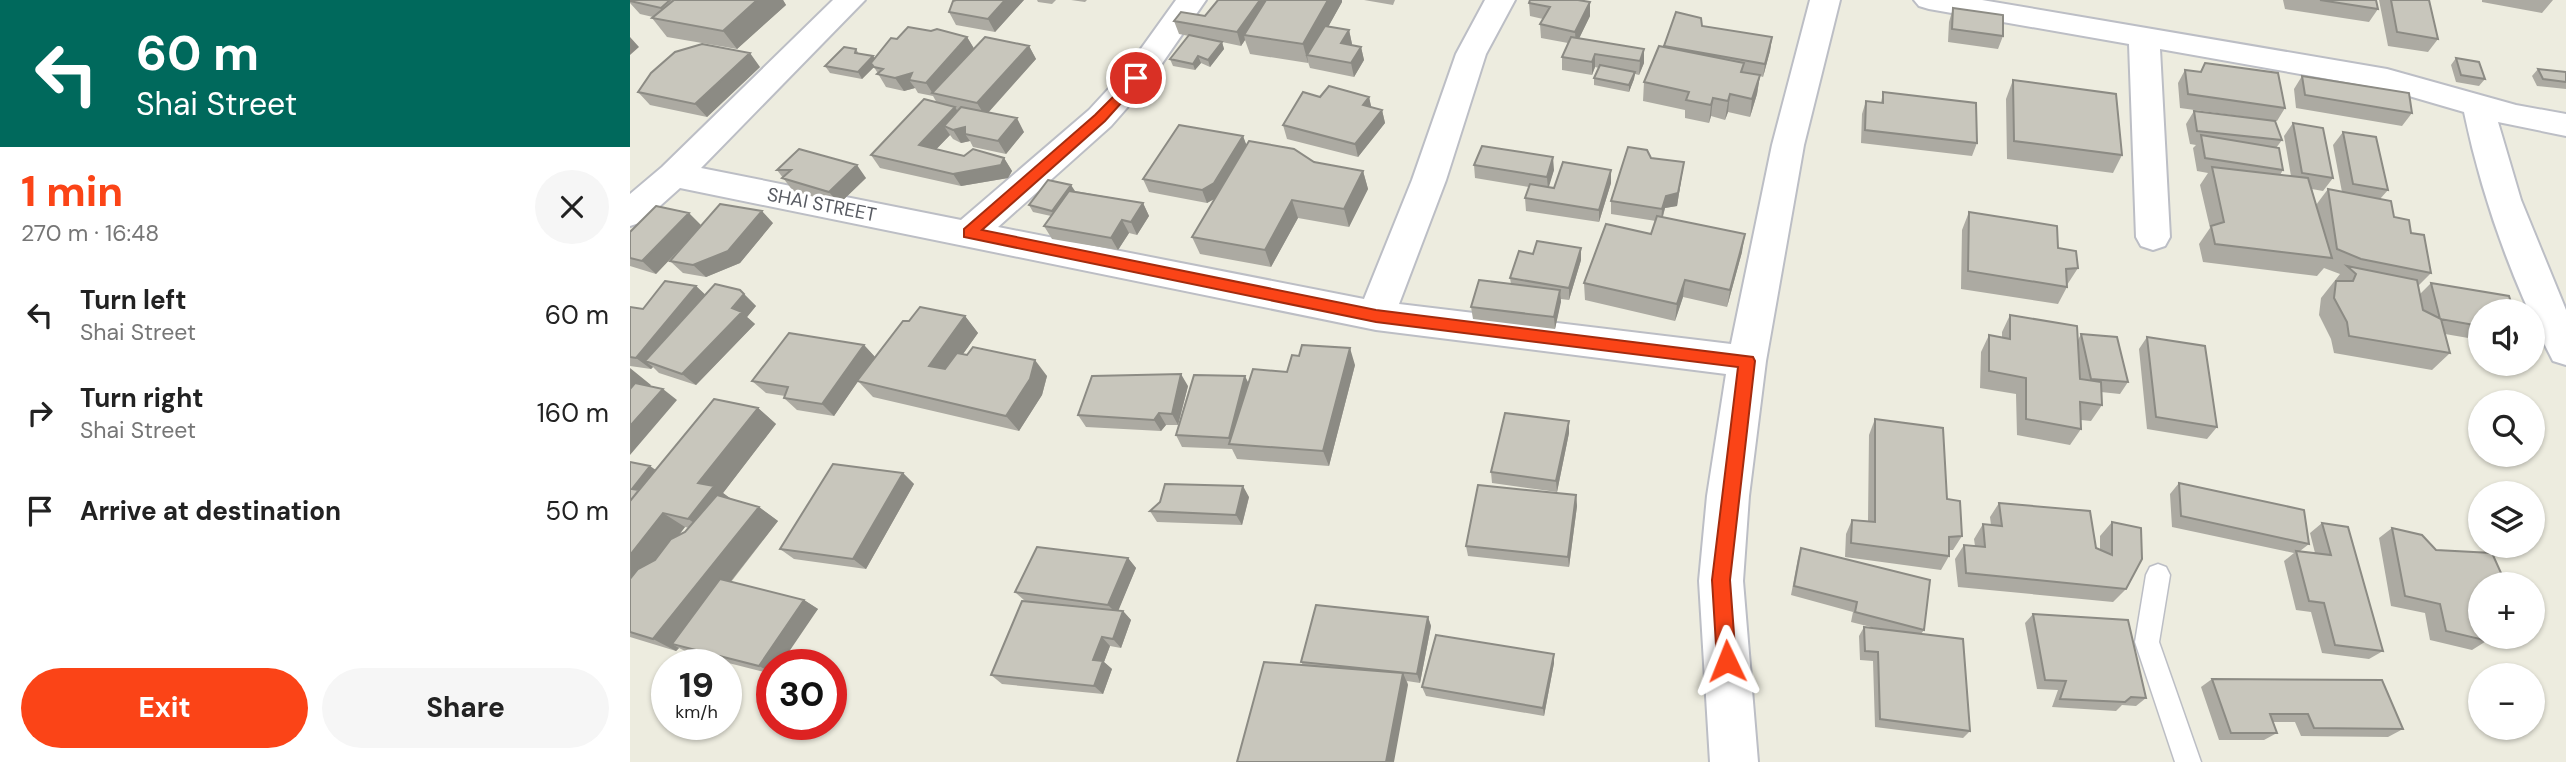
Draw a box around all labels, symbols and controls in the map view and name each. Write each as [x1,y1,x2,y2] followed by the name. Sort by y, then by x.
[136,21,259,85] text: 60 m
[21,28,112,119] icon: left
[1106,48,1166,108] pin
[1117,59,1155,97] icon: arrive
[136,83,297,125] text: Shai Street
[21,164,123,219] text: 1 min
[535,170,609,244] button: close
[765,182,879,227] street label: SHAI STREET
[21,218,159,248] text: 270 m · 16:48
[80,283,187,317] text: Turn left
[21,296,59,334] icon: left
[545,298,609,332] text: 60 m
[2468,299,2545,740] map controls
[2468,299,2545,376] button: sound
[80,317,196,347] text: Shai Street
[80,381,204,415] text: Turn right
[2468,390,2545,467] button: search
[21,394,59,432] icon: right
[537,396,609,430] text: 160 m
[80,415,196,445] text: Shai Street
[2468,481,2545,558] button: layers
[21,492,59,530] icon: arrive
[80,494,341,528] text: Arrive at destination
[545,494,609,528] text: 50 m
[2468,572,2545,649] button: +
[1690,624,1764,698] position arrow
[756,649,847,740] speed limit sign: 30
[679,662,714,708] text: 19
[2468,663,2545,740] button: −
[21,668,308,748] button: Exit
[322,668,609,748] button: Share
[675,700,718,724] text: km/h

